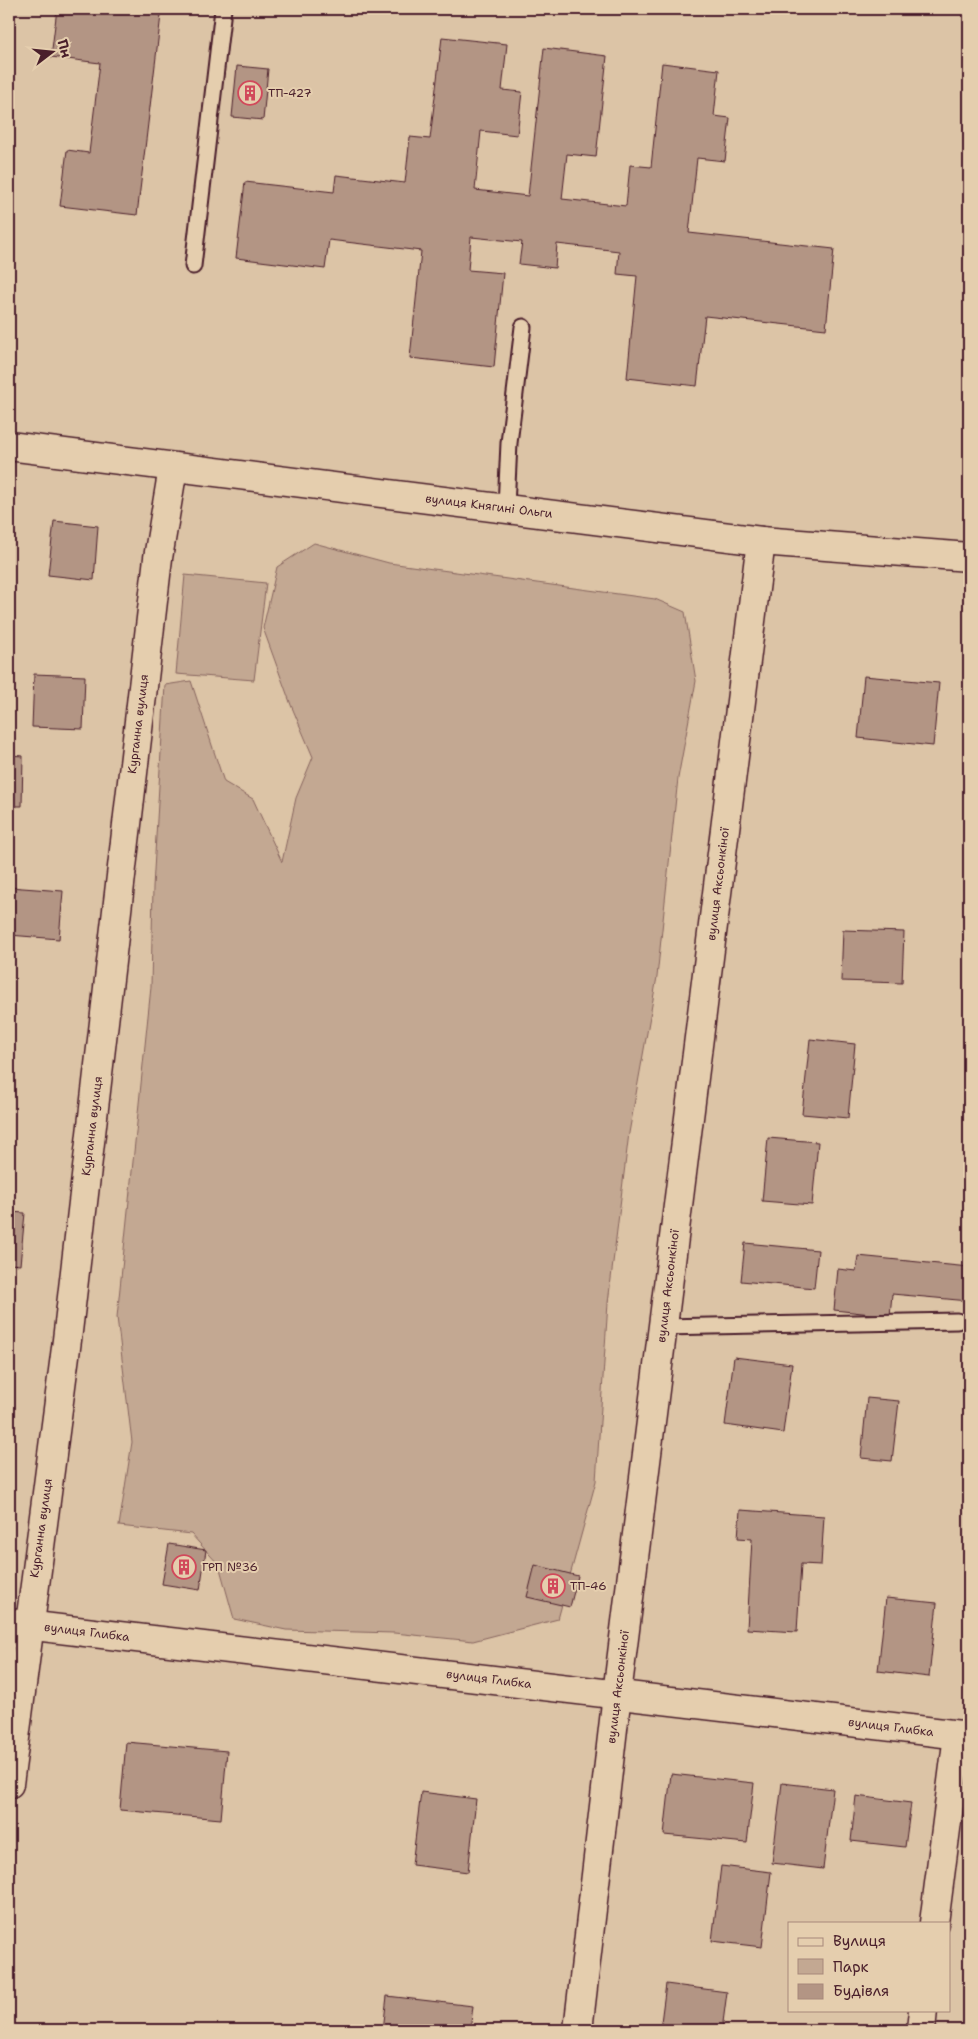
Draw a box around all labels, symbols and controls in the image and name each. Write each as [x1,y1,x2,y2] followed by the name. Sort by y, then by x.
[28,28,78,78] north arrow
[53,37,76,60] text: Пн
[237,80,263,106] building icon: ТП-427
[268,85,312,101] place label: ТП-427
[424,490,554,522] street label: вулиця Княгині Ольги
[124,673,152,775] street label: Курганна вулиця
[703,826,733,942] street label: вулиця Аксьонкіної
[78,1075,106,1177] street label: Курганна вулиця
[653,1228,683,1344] street label: вулиця Аксьонкіної
[26,1477,56,1579] street label: Курганна вулиця
[171,1554,197,1580] building icon: ГРП №36
[202,1559,258,1575] place label: ГРП №36
[540,1573,566,1599] building icon: ТП-46
[570,1578,607,1594] place label: ТП-46
[43,1619,131,1645] street label: вулиця Глибка
[603,1629,633,1745] street label: вулиця Аксьонкіної
[445,1666,533,1692] street label: вулиця Глибка
[847,1714,935,1740] street label: вулиця Глибка
[788,1922,950,2012] legend
[833,1931,886,1951] text: Вулиця
[833,1957,869,1977] text: Парк
[833,1981,889,2001] text: Будівля

